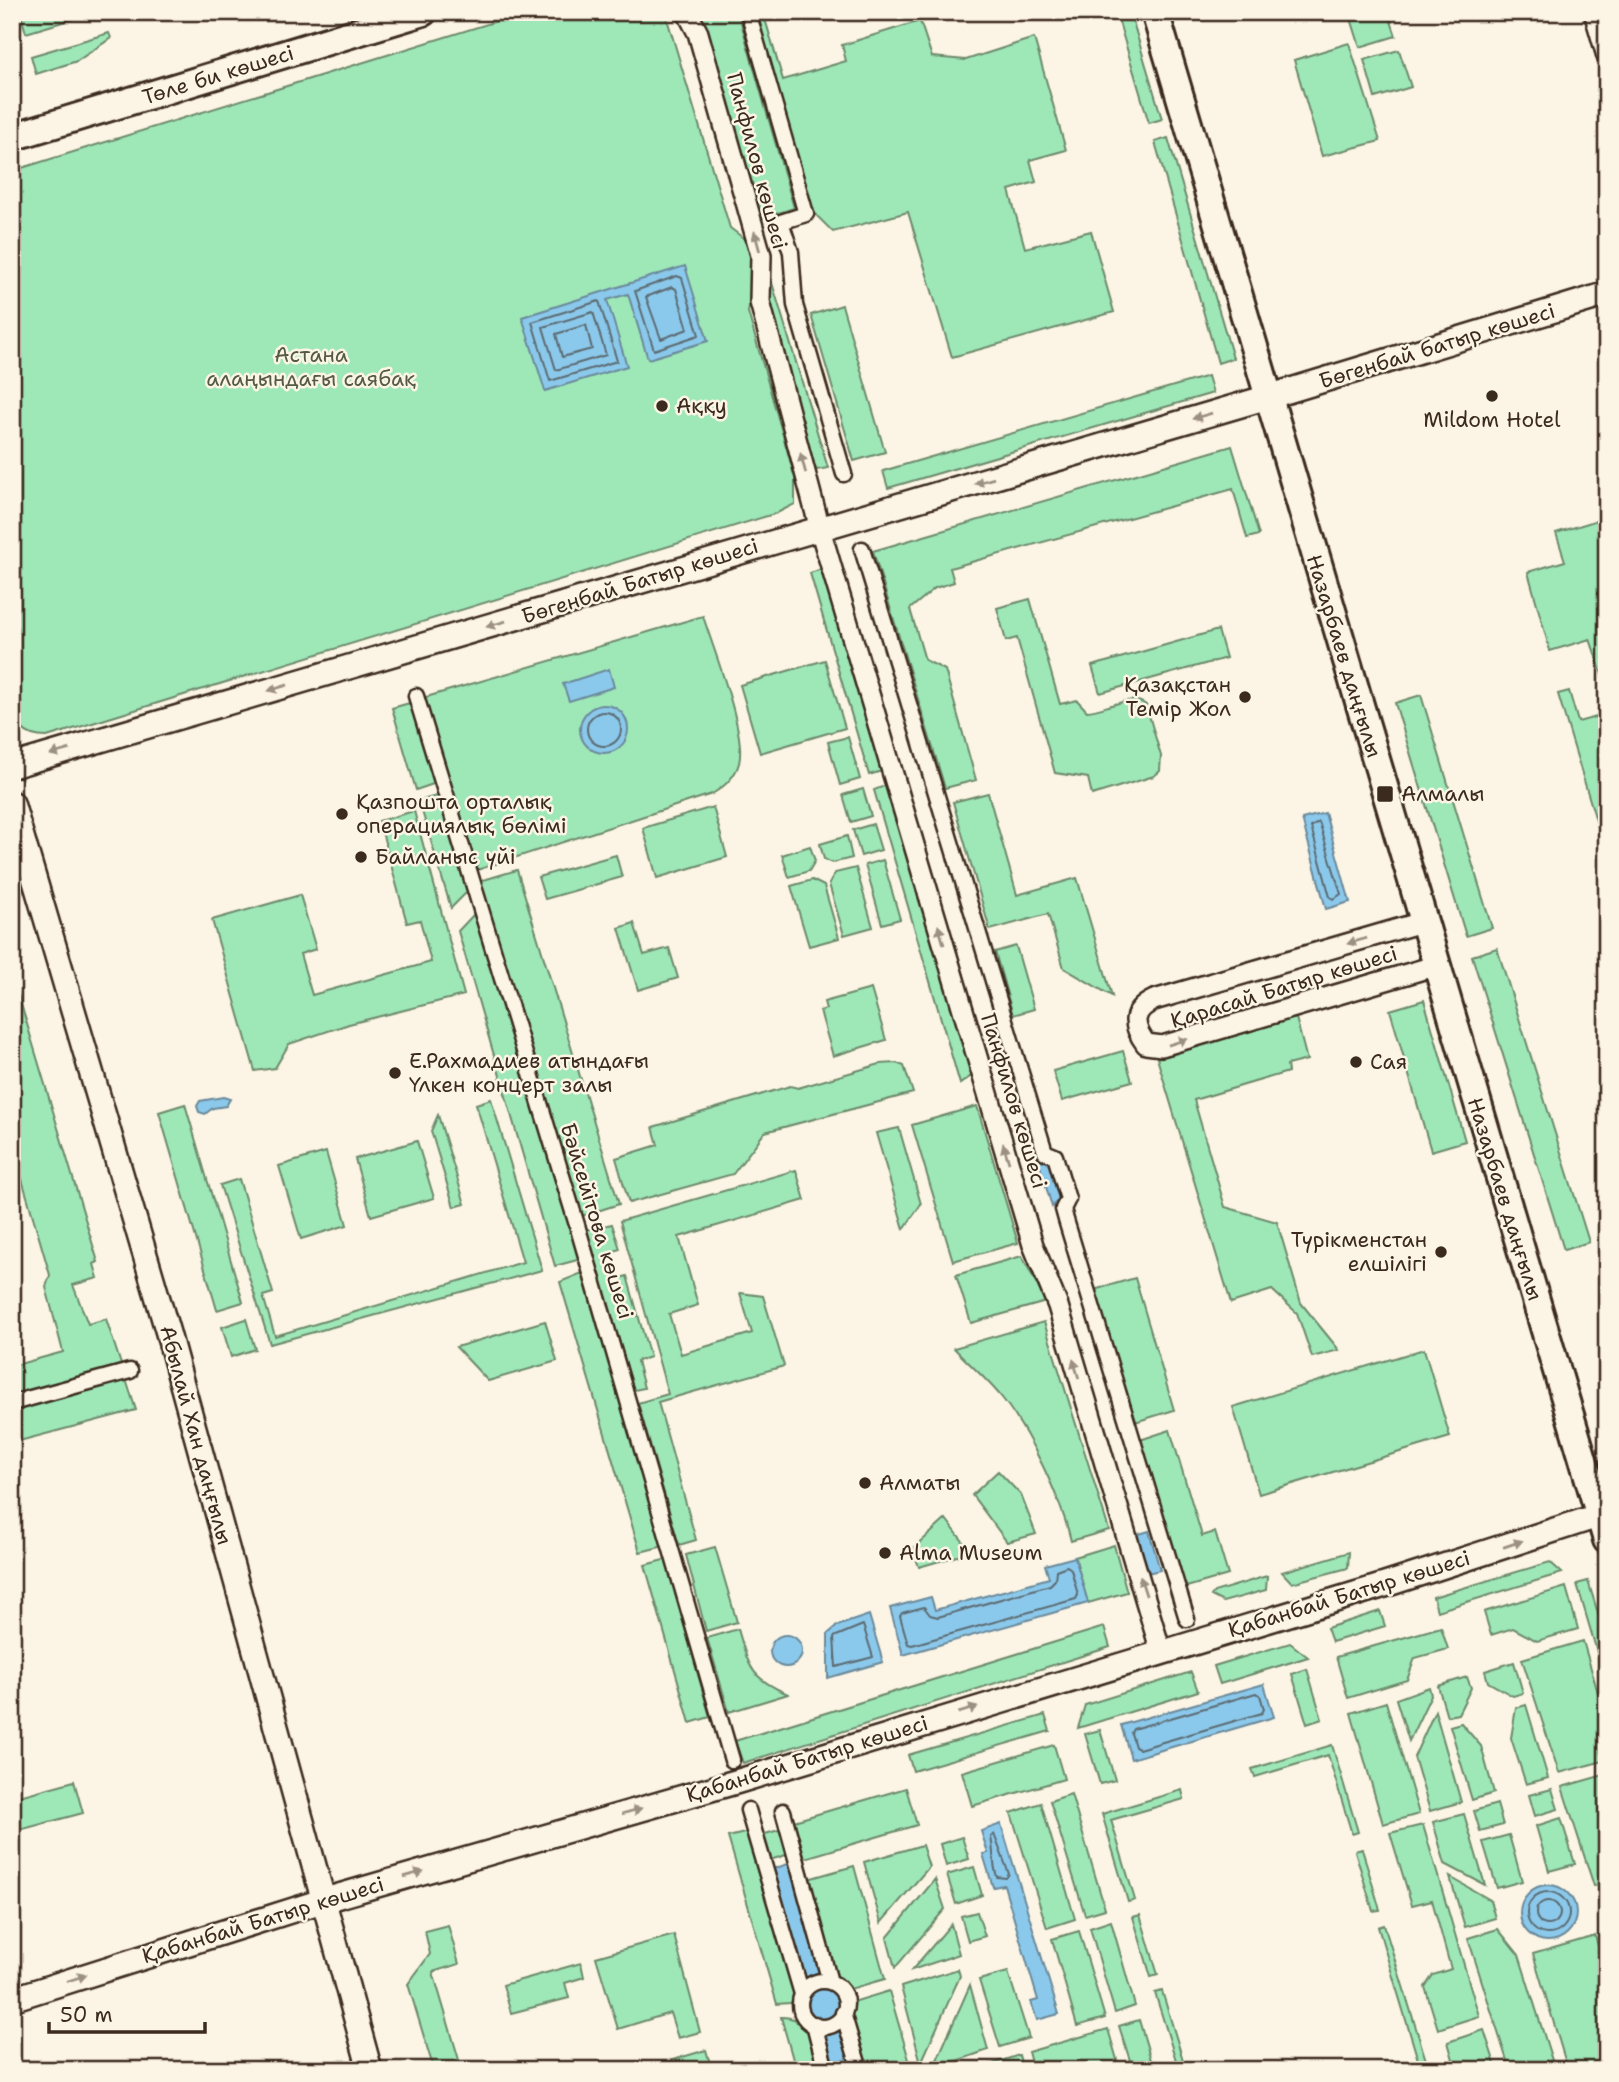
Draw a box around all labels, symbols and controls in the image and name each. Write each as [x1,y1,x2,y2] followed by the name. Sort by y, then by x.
[139,39,297,111] street label: Төле би көшесі
[720,70,794,252] street label: Панфилов көшесі
[751,230,762,252] one-way arrow
[1316,297,1558,395] street label: Бөгенбай батыр көшесі
[206,341,416,393] park label: Астана алаңындағы саябақ
[1484,388,1500,404] marker: Mildom Hotel
[676,392,727,420] place label: Аққу
[654,398,670,414] marker: Аққу
[1423,406,1561,434] place label: Mildom Hotel
[1191,412,1212,422] one-way arrow
[797,452,808,474] one-way arrow
[973,476,994,486] one-way arrow
[518,532,762,630] street label: Бөгенбай Батыр көшесі
[1300,551,1388,761] street label: Назарбаев даңғылы
[485,619,507,630] one-way arrow
[1124,671,1231,723] place label: Қазақстан Темір Жол
[267,684,288,694] one-way arrow
[1237,689,1253,705] marker: Қазақстан Темір Жол
[49,748,70,758] one-way arrow
[1401,780,1485,808] place label: Алмалы
[1375,784,1395,804] marker: Алмалы
[356,788,567,840] place label: Қазпошта орталық операциялық бөлімі
[334,806,350,822] marker: Қазпошта орталық операциялық бөлімі
[375,843,516,871] place label: Байланыс үйі
[353,849,369,865] marker: Байланыс үйі
[935,924,945,945] one-way arrow
[1346,937,1367,947] one-way arrow
[1167,939,1401,1035] street label: Қарасай Батыр көшесі
[974,1010,1054,1192] street label: Панфилов көшесі
[1167,1036,1188,1046] one-way arrow
[409,1047,649,1099] place label: Е.Рахмадиев атындағы Үлкен концерт залы
[1370,1048,1407,1076] place label: Сая
[1348,1054,1364,1070] marker: Сая
[387,1065,403,1081] marker: Е.Рахмадиев атындағы Үлкен концерт залы
[1461,1094,1549,1304] street label: Назарбаев даңғылы
[554,1120,640,1322] street label: Бәйсейітова көшесі
[1000,1142,1010,1163] one-way arrow
[1291,1226,1427,1278] place label: Түрікменстан елшілігі
[1433,1244,1449,1260] marker: Түрікменстан елшілігі
[153,1322,239,1548] street label: Абылай Хан даңғылы
[1071,1358,1081,1379] one-way arrow
[879,1469,960,1497] place label: Алматы
[857,1475,873,1491] marker: Алматы
[1503,1538,1524,1549] one-way arrow
[899,1539,1043,1567] place label: Alma Museum
[1225,1544,1473,1644] street label: Қабанбай Батыр көшесі
[877,1545,893,1561] marker: Alma Museum
[1137,1576,1147,1597] one-way arrow
[957,1705,978,1715] one-way arrow
[683,1709,931,1809] street label: Қабанбай Батыр көшесі
[622,1805,644,1816] one-way arrow
[403,1868,425,1879] one-way arrow
[139,1870,387,1970] street label: Қабанбай Батыр көшесі
[67,1972,88,1983] one-way arrow
[49,1991,205,2035] scale bar
[60,2001,113,2029] text: 50 m

